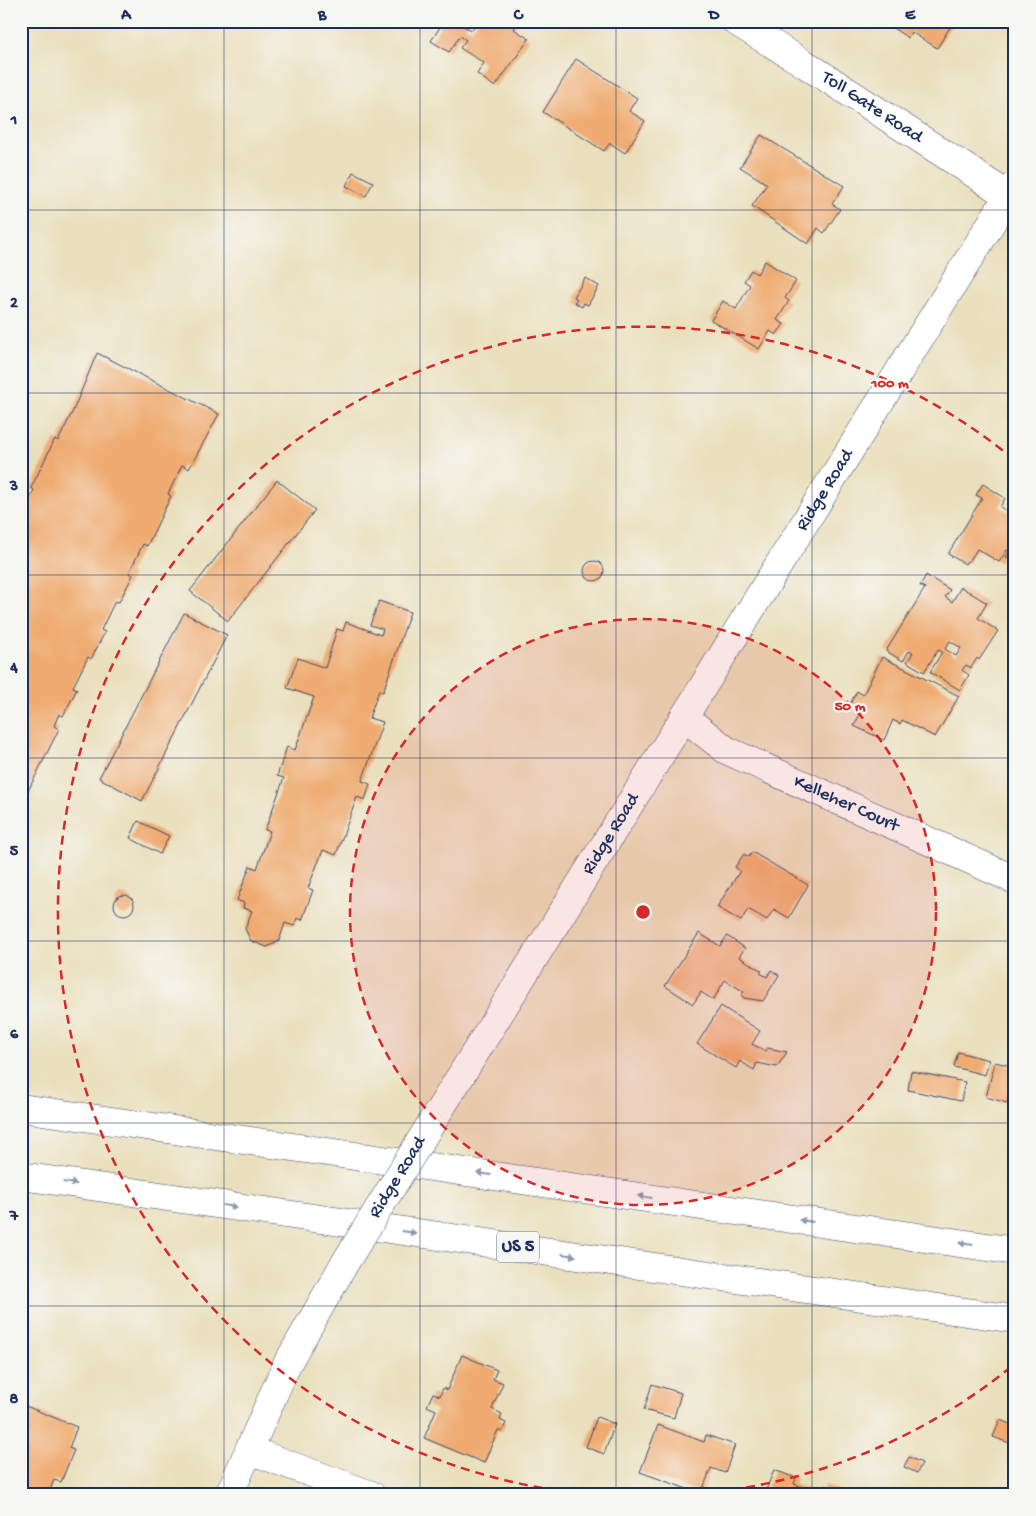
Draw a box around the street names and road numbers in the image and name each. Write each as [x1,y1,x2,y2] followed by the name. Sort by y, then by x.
[816,66,929,150] street label: Toll Gate Road
[791,444,860,535] street label: Ridge Road
[790,770,904,839] street label: Kelleher Court
[577,787,646,879] street label: Ridge Road
[364,1131,433,1223] street label: Ridge Road
[497,1232,539,1262] road number: US 5

